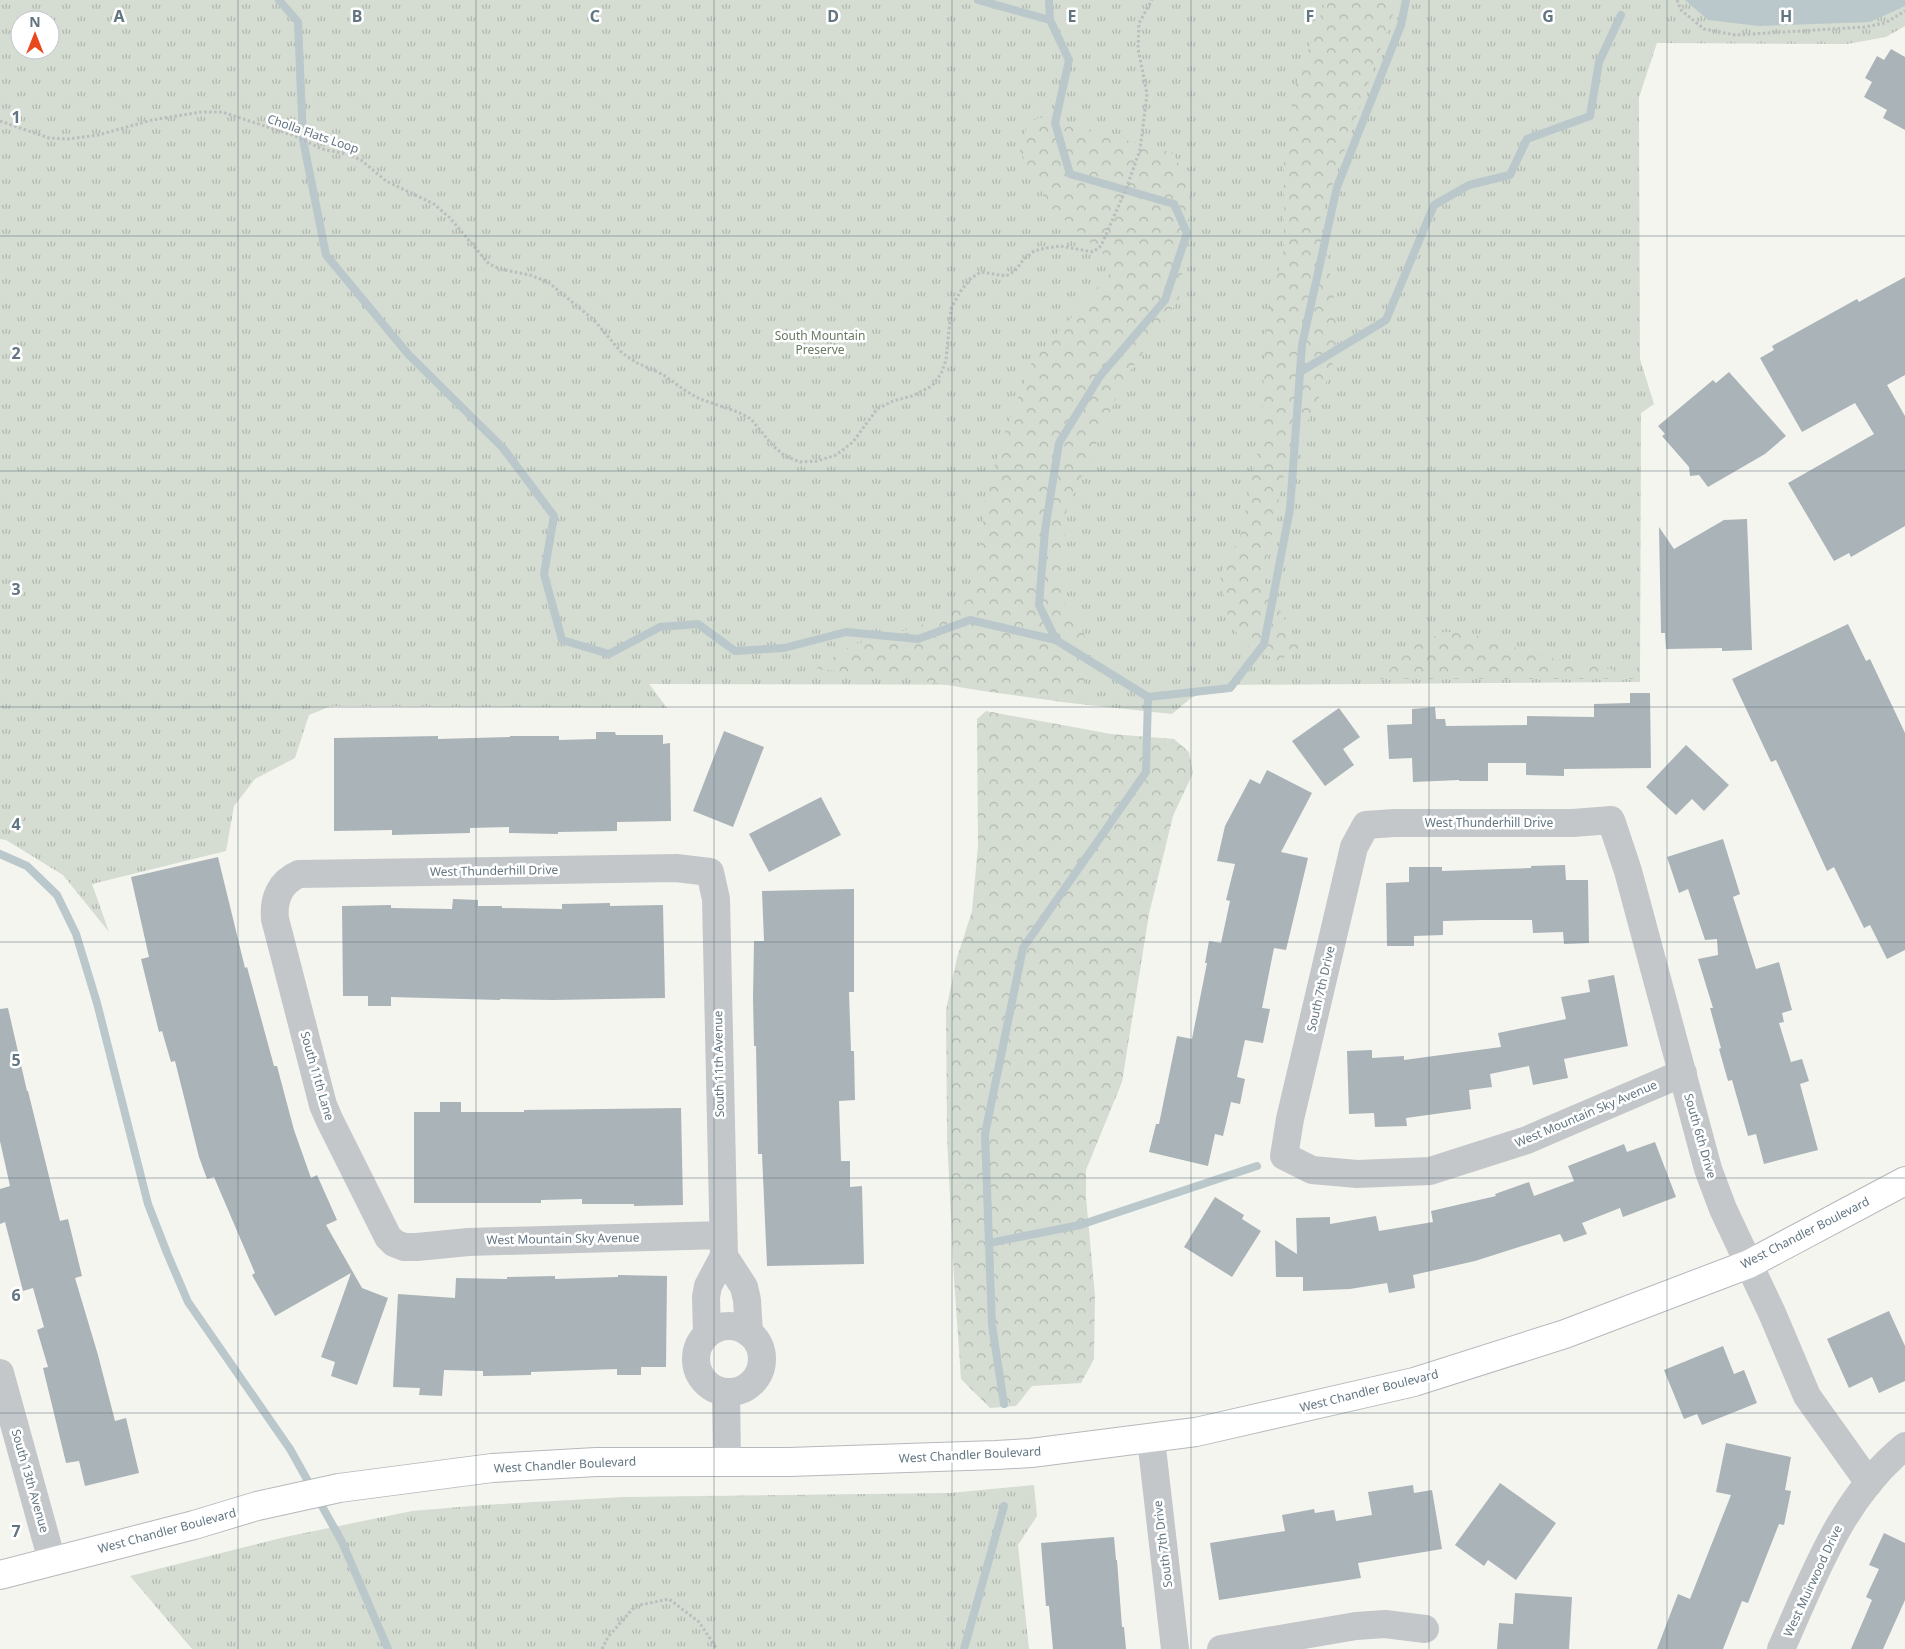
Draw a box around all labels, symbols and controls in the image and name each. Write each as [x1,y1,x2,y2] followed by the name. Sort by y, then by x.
[113,5,125,27] text: A
[352,5,362,27] text: B
[590,5,600,27] text: C
[827,5,839,27] text: D
[1068,5,1077,27] text: E
[1306,5,1314,27] text: F
[1542,5,1554,27] text: G
[1780,5,1792,27] text: H
[10,10,60,60] north arrow
[29,12,41,31] text: N
[11,106,21,128] text: 1
[265,110,361,157] street label: Cholla Flats Loop
[775,327,865,358] park label: South Mountain Preserve
[11,342,21,364] text: 2
[11,578,21,600] text: 3
[11,813,21,835] text: 4
[1425,814,1553,831] street label: West Thunderhill Drive
[430,861,559,880] street label: West Thunderhill Drive
[1302,944,1339,1033] street label: South 7th Drive
[709,1010,728,1118] street label: South 11th Avenue
[297,1029,338,1123] street label: South 11th Lane
[11,1049,21,1071] text: 5
[1512,1076,1660,1151] street label: West Mountain Sky Avenue
[1680,1091,1721,1180] street label: South 6th Drive
[1737,1193,1872,1272] street label: West Chandler Boulevard
[486,1229,640,1248] street label: West Mountain Sky Avenue
[11,1284,21,1306] text: 6
[1298,1365,1440,1416] street label: West Chandler Boulevard
[8,1427,53,1535] street label: South 13th Avenue
[898,1442,1042,1467] street label: West Chandler Boulevard
[493,1452,637,1477] street label: West Chandler Boulevard
[1149,1499,1176,1589] street label: South 7th Drive
[96,1504,238,1557] street label: West Chandler Boulevard
[11,1520,21,1542] text: 7
[1779,1522,1846,1639] street label: West Muirwood Drive

